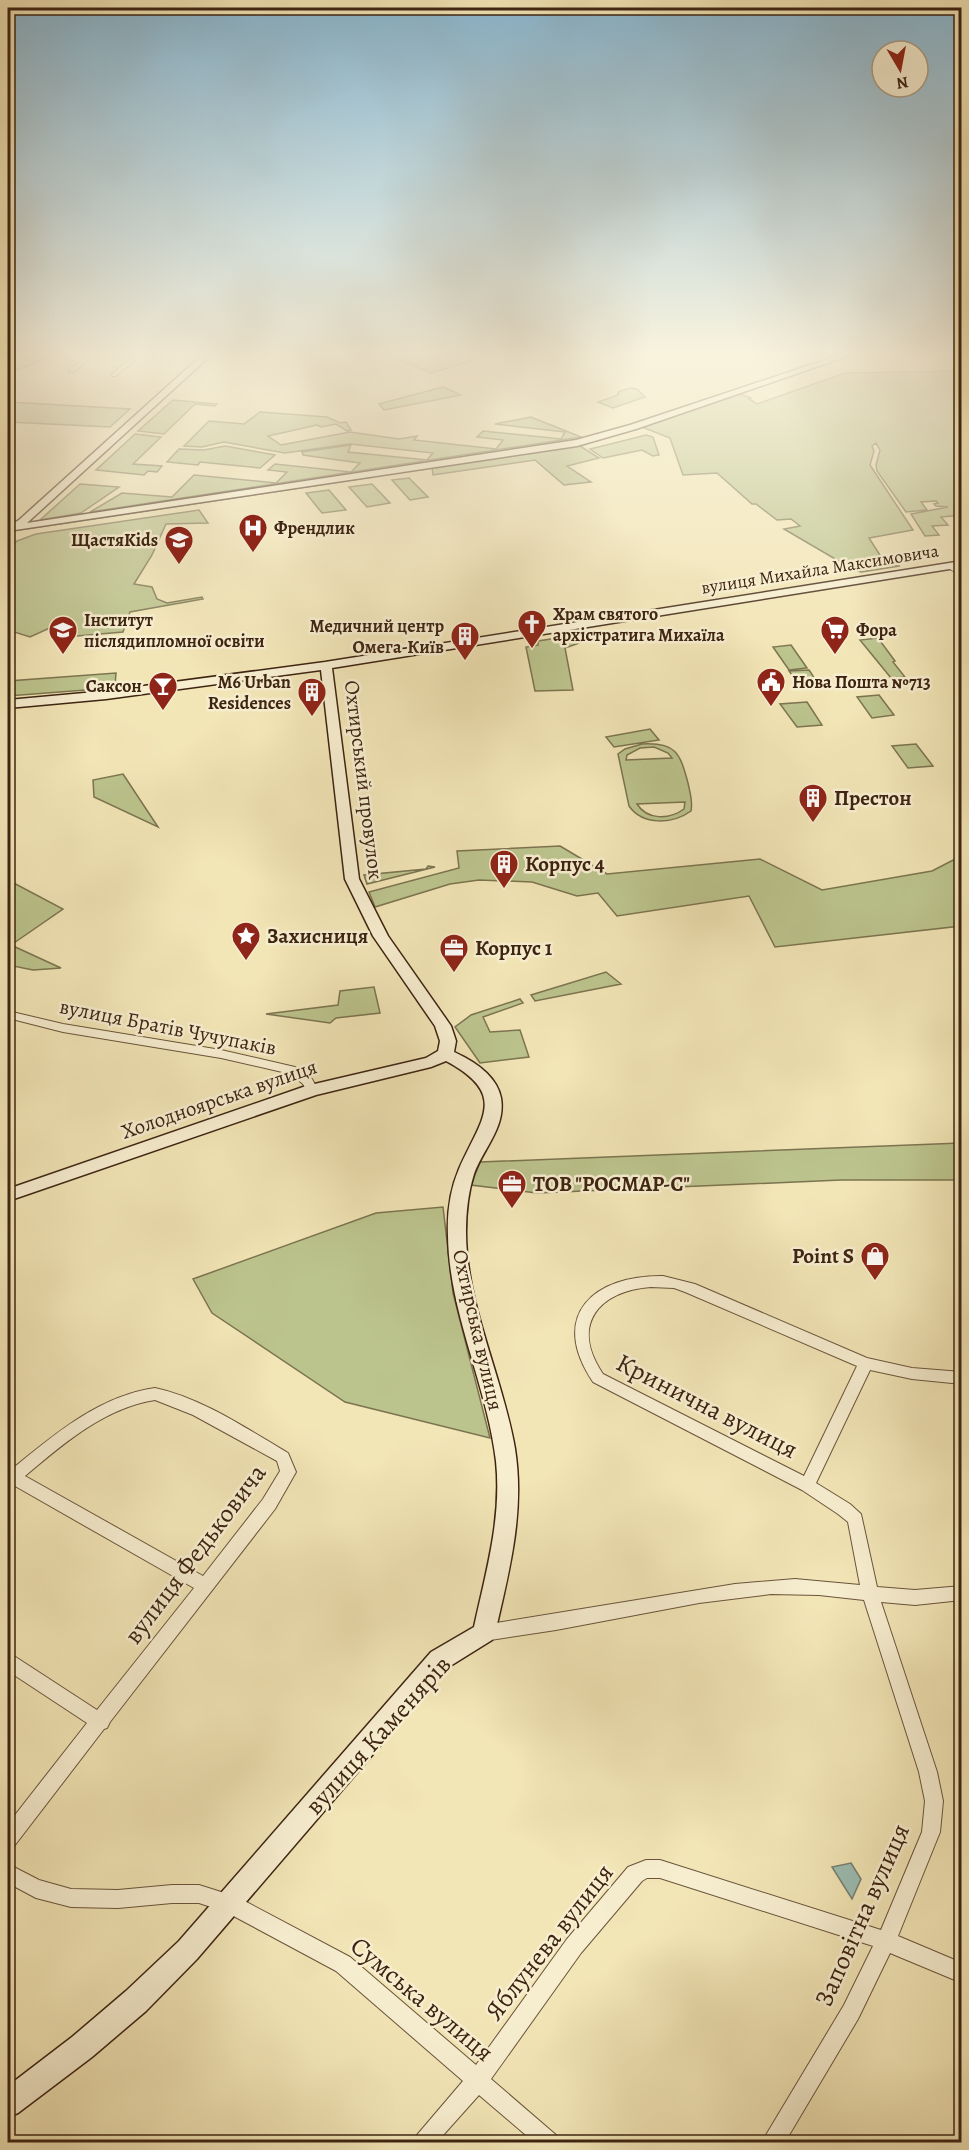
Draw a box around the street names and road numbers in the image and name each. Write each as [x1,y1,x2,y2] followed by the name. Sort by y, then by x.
[700,538,941,600] street label: вулиця Михайла Максимовича
[338,679,390,881] street label: Охтирський провулок
[57,992,279,1062] street label: вулиця Братів Чучупаків
[117,1052,321,1146] street label: Холодноярська вулиця
[446,1247,510,1413] street label: Охтирська вулиця
[610,1345,804,1467] street label: Кринична вулиця
[116,1457,274,1651] street label: вулиця Федьковича
[297,1648,459,1822] street label: вулиця Каменярів
[806,1818,918,2012] street label: Заповітна вулиця
[477,1856,621,2028] street label: Яблунева вулиця
[343,1929,501,2069] street label: Сумська вулиця

